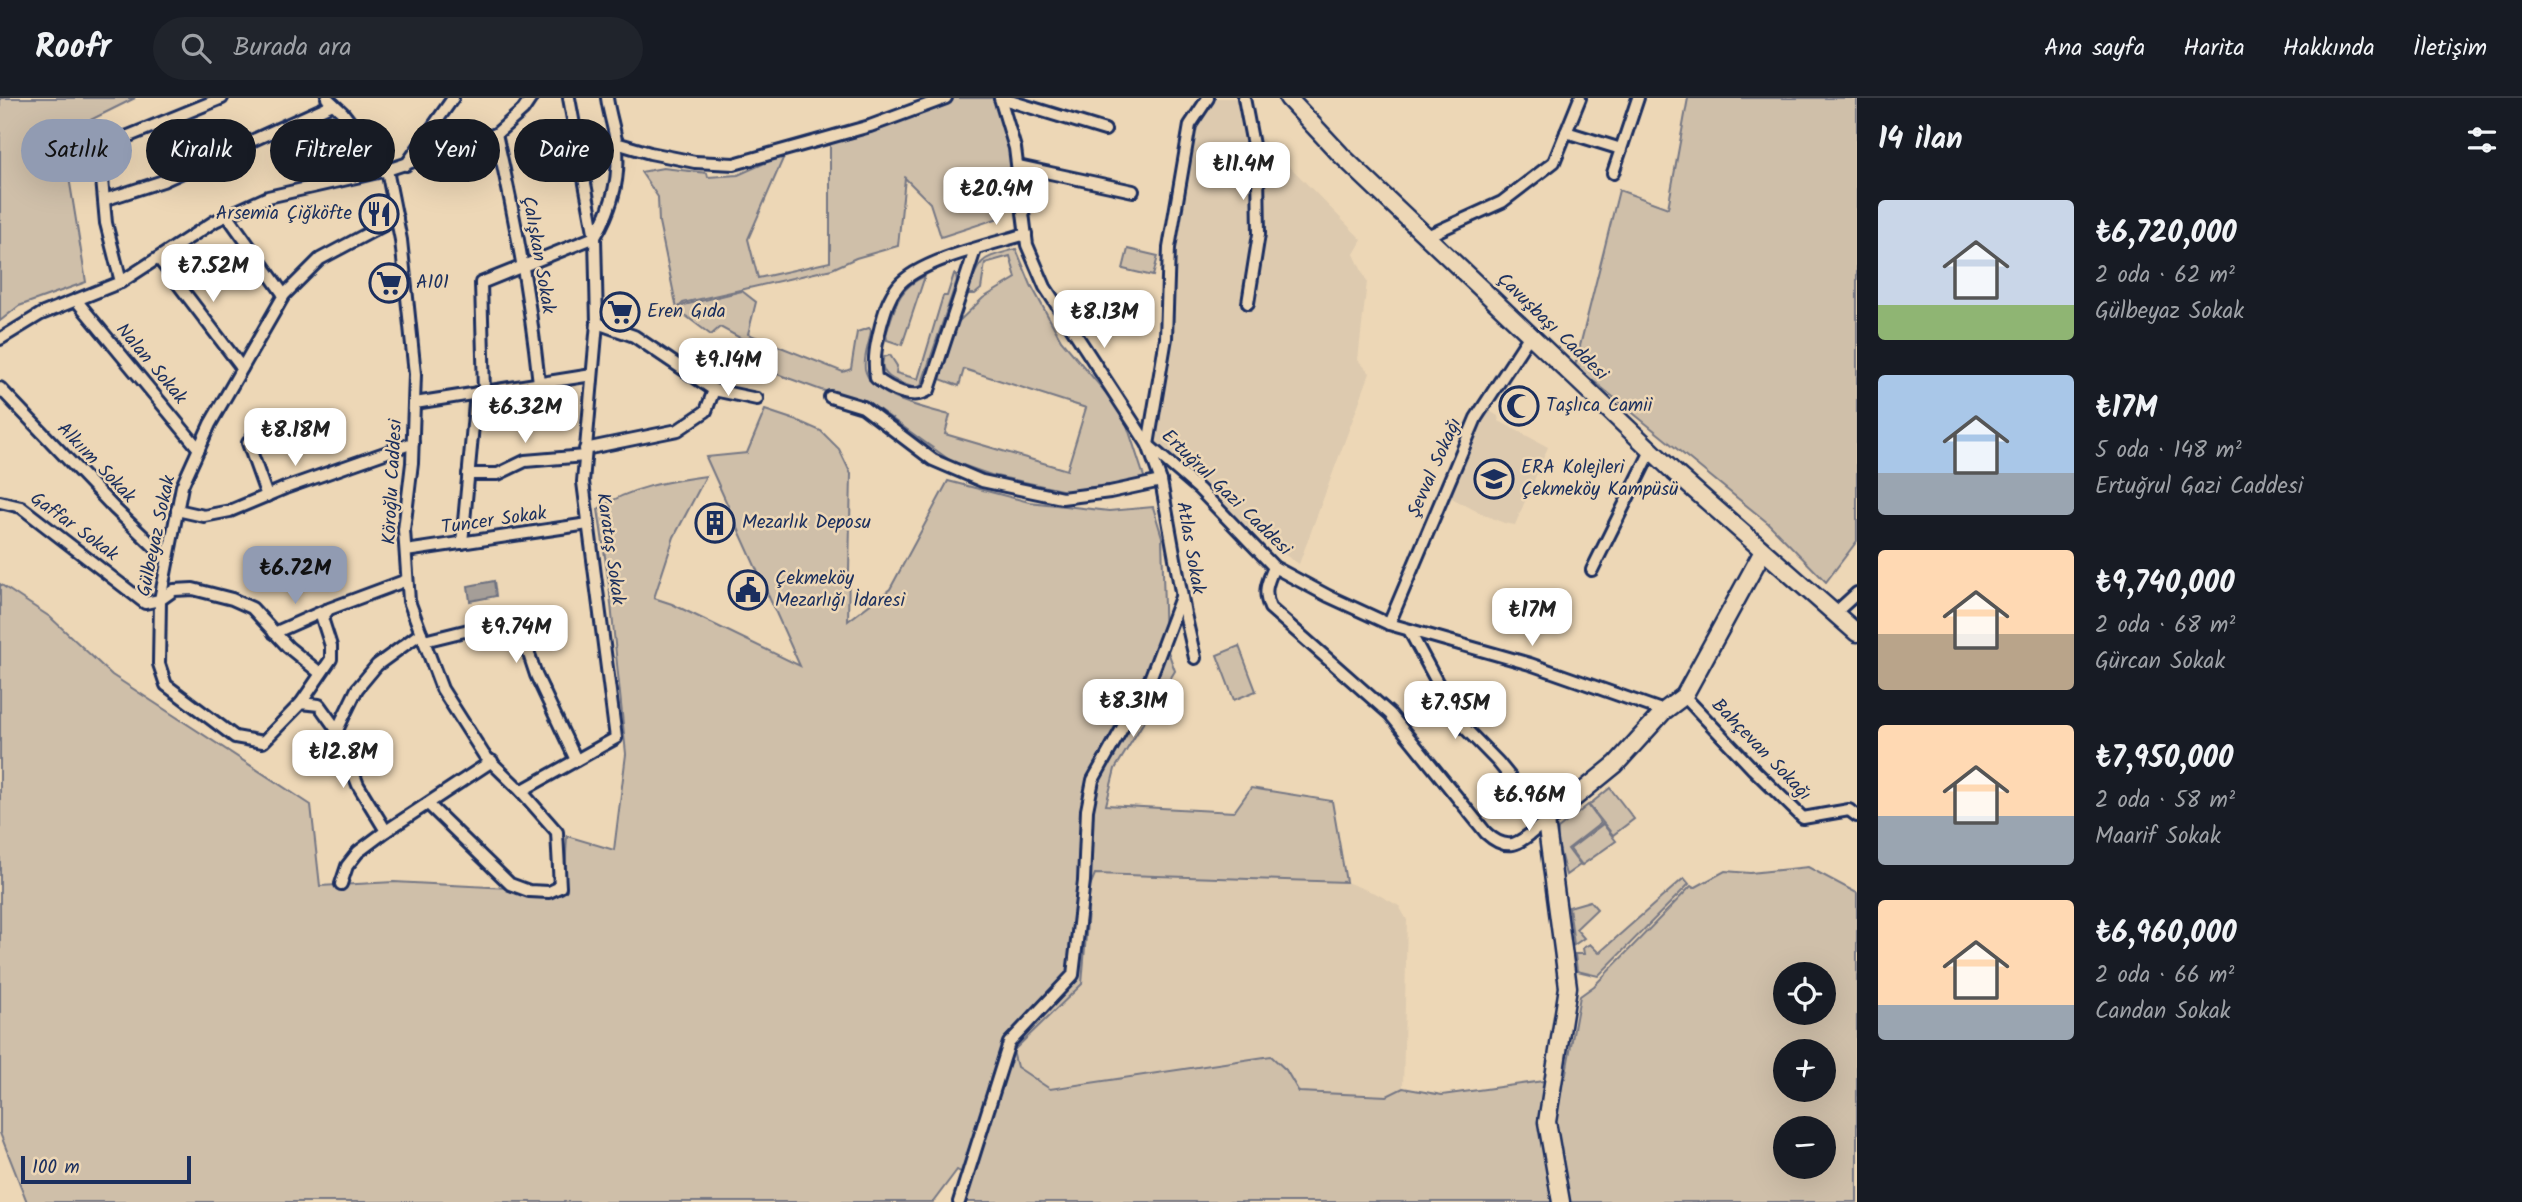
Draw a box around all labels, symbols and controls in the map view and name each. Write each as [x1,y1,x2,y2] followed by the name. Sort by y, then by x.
[153,17,643,80] search box
[35,22,111,75] text: Roofr
[233,27,352,69] text: Burada ara
[177,29,215,67] icon: search
[2044,29,2145,68] text: Ana sayfa
[2183,29,2245,68] text: Harita
[2283,29,2375,68] text: Hakkında
[2413,29,2487,68] text: İletişim
[1878,116,1963,164] text: 14 ilan
[21,119,132,182] chip: Satılık
[146,119,256,182] chip: Kiralık
[270,119,395,182] chip: Filtreler
[409,119,500,182] chip: Yeni
[514,119,614,182] chip: Daire
[2463,121,2501,159] icon: filters
[1186,142,1300,202] pin: ₺11.4M
[1212,147,1274,183] text: ₺11.4M
[939,167,1053,227] pin: ₺20.4M
[959,172,1033,208] text: ₺20.4M
[358,193,400,235] restaurant icon: Arsemia Çiğköfte
[513,194,563,316] street label: Çalışkan Sokak
[216,199,352,229] place label: Arsemia Çiğköfte
[2095,210,2237,258] text: ₺6,720,000
[1934,228,2018,312] icon: home
[156,244,270,304] pin: ₺7.52M
[177,249,249,285] text: ₺7.52M
[2095,258,2235,294] text: 2 oda · 62 m²
[368,262,410,304] supermarket icon: A101
[1489,266,1616,389] street label: Çavuşbaşı Caddesi
[416,268,449,298] place label: A101
[1047,290,1161,350] pin: ₺8.13M
[599,291,641,333] supermarket icon: Eren Gıda
[2095,294,2244,330] text: Gülbeyaz Sokak
[1070,295,1138,331] text: ₺8.13M
[647,297,726,327] place label: Eren Gıda
[108,317,194,411] street label: Nalan Sokak
[671,338,785,398] pin: ₺9.14M
[695,343,761,379] text: ₺9.14M
[1498,385,1540,427] mosque icon: Taşlıca Camii
[2095,385,2157,433] text: ₺17M
[468,386,582,445] pin: ₺6.32M
[488,390,562,426] text: ₺6.32M
[1546,391,1654,421] place label: Taşlıca Camii
[1934,403,2018,487] icon: home
[238,408,352,468] pin: ₺8.18M
[260,413,330,449] text: ₺8.18M
[1400,413,1470,523] street label: Şevval Sokağı
[49,415,143,511] street label: Alkıım Sokak
[375,417,411,545] street label: Köroğlu Caddesi
[1154,422,1299,565] street label: Ertuğrul Gazi Caddesi
[2095,433,2242,469] text: 5 oda · 148 m²
[1521,453,1678,505] place label: ERA Kolejleri Çekmeköy Kampüsü
[1473,458,1515,500] school or university icon: ERA Kolejleri Çekmeköy Kampüsü
[2095,469,2303,505] text: Ertuğrul Gazi Caddesi
[130,473,184,599] street label: Gülbeyaz Sokak
[23,485,125,569] street label: Gaffar Sokak
[587,491,633,607] street label: Karataş Sokak
[440,499,549,543] street label: Tuncer Sokak
[1167,499,1213,597] street label: Atlas Sokak
[694,502,736,544] building icon: Mezarlık Deposu
[742,508,871,538] place label: Mezarlık Deposu
[238,546,352,606] pin: ₺6.72M
[259,551,331,587] text: ₺6.72M
[2095,560,2235,608] text: ₺9,740,000
[775,564,906,616] place label: Çekmeköy Mezarlığı İdaresi
[727,569,769,611] public building icon: Çekmeköy Mezarlığı İdaresi
[1934,578,2018,662] icon: home
[1491,588,1573,648] pin: ₺17M
[1508,593,1556,629] text: ₺17M
[459,606,573,665] pin: ₺9.74M
[2095,608,2235,644] text: 2 oda · 68 m²
[481,610,551,646] text: ₺9.74M
[2095,644,2225,680] text: Gürcan Sokak
[1076,680,1190,739] pin: ₺8.31M
[1398,682,1512,741] pin: ₺7.95M
[1099,684,1167,720] text: ₺8.31M
[1420,686,1490,722] text: ₺7.95M
[1704,692,1818,808] street label: Bahçevan Sokağı
[286,730,400,790] pin: ₺12.8M
[308,735,378,771] text: ₺12.8M
[2095,735,2233,783] text: ₺7,950,000
[1934,753,2018,837] icon: home
[1472,774,1586,833] pin: ₺6.96M
[1493,778,1565,814] text: ₺6.96M
[2095,783,2235,819] text: 2 oda · 58 m²
[2095,819,2221,855] text: Maarif Sokak
[2095,910,2237,958] text: ₺6,960,000
[1934,928,2018,1012] icon: home
[2095,958,2234,994] text: 2 oda · 66 m²
[1773,962,1836,1179] map controls
[1773,962,1836,1025] button: locate
[2095,994,2231,1030] text: Candan Sokak
[1773,1039,1836,1102] button: +
[1773,1116,1836,1179] button: −
[21,1153,191,1185] scale bar
[32,1153,80,1183] text: 100 m

